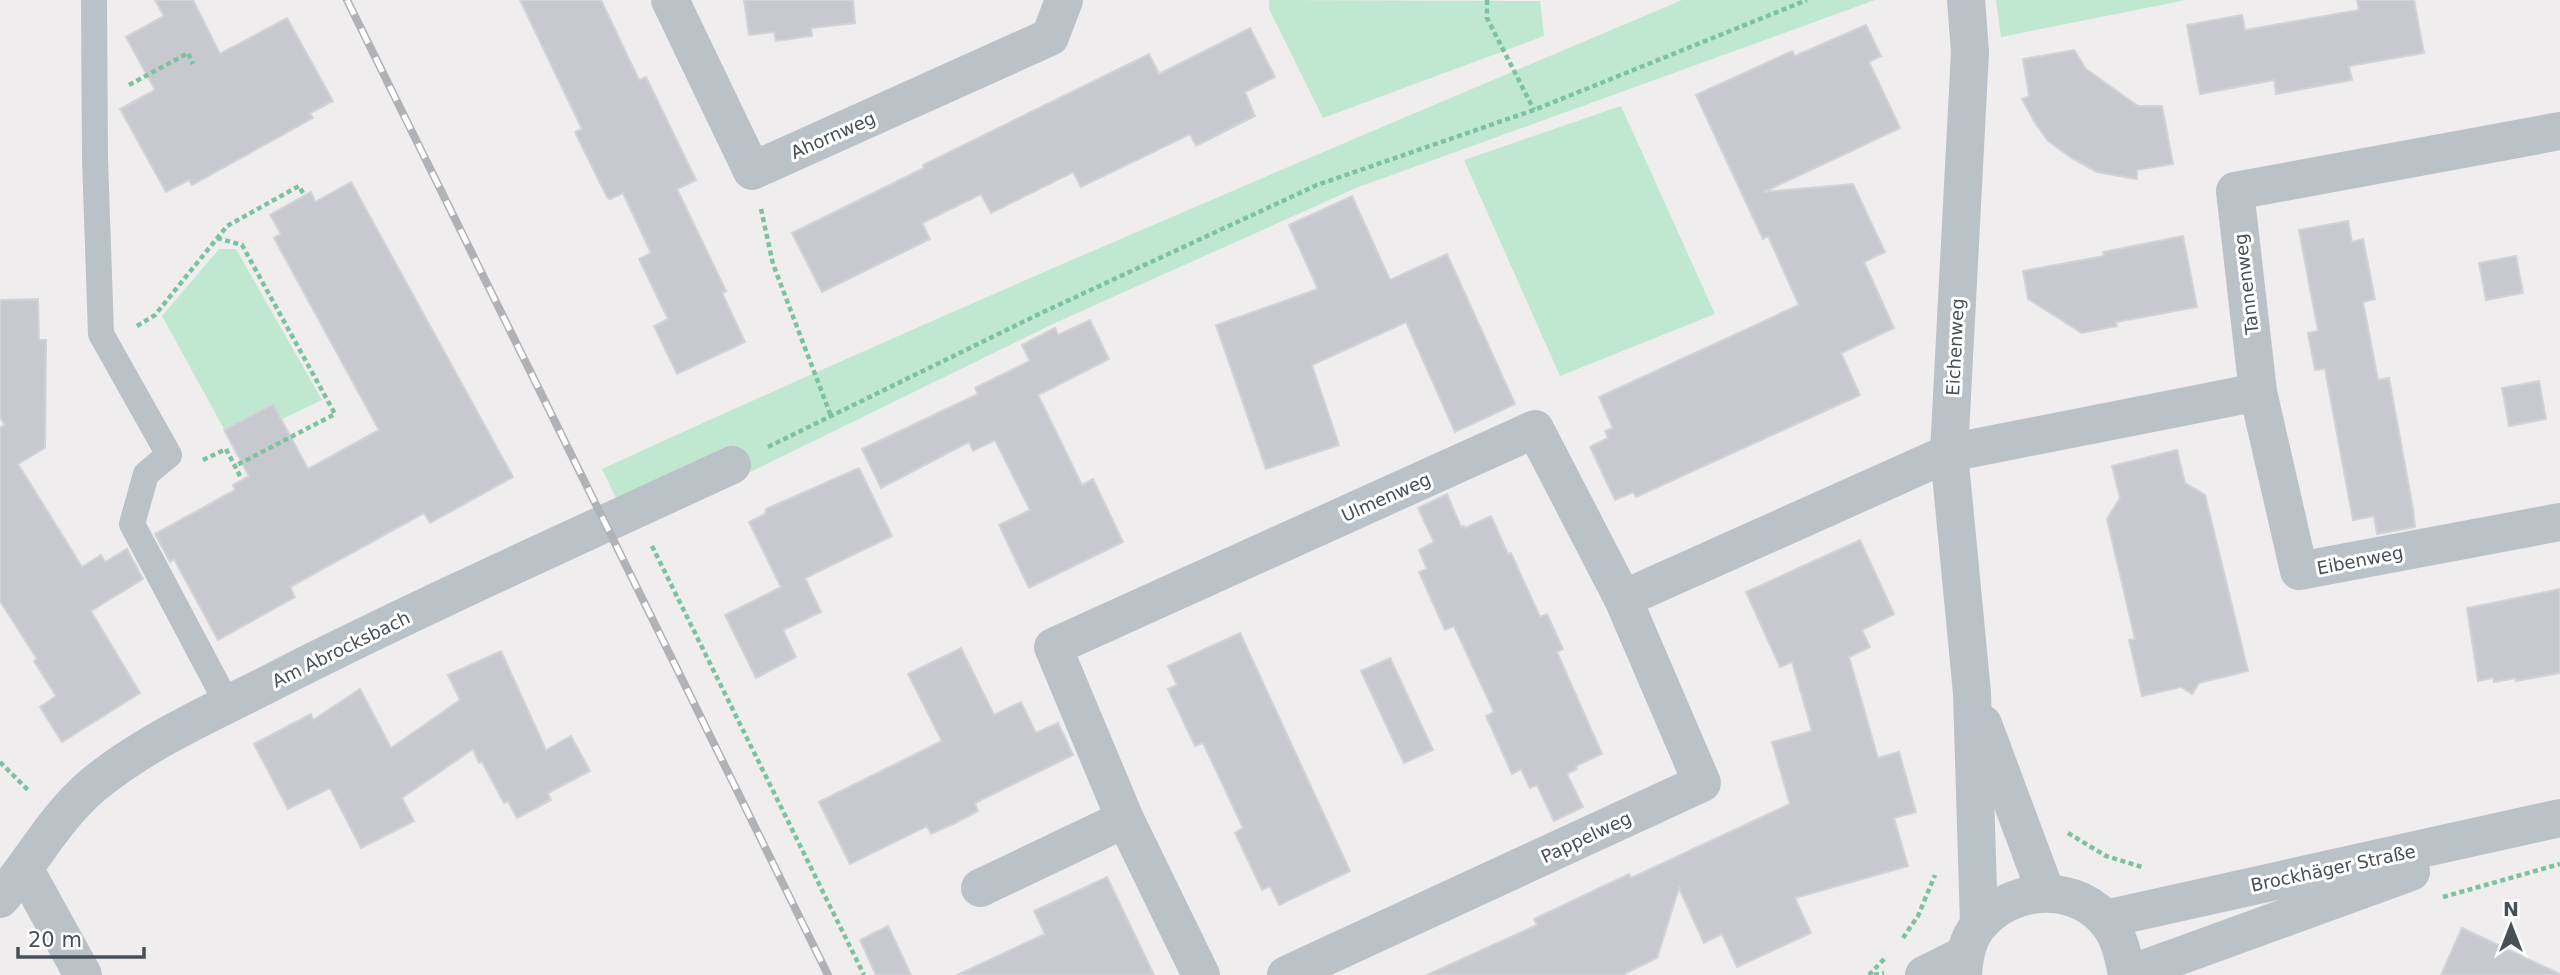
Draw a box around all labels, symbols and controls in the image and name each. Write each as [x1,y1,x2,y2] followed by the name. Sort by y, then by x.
[787,107,879,163] street label: Ahornweg
[2229,232,2263,337] street label: Tannenweg
[1942,298,1968,396] street label: Eichenweg
[1338,468,1434,526] street label: Ulmenweg
[2315,541,2405,579] street label: Eibenweg
[269,607,413,691] street label: Am Abrocksbach
[1538,807,1634,867] street label: Pappelweg
[2249,840,2417,896] street label: Brockhäger Straße
[2476,891,2546,961] north arrow
[2503,898,2519,920] text: N
[18,916,144,960] scale bar
[28,928,82,952] text: 20 m

